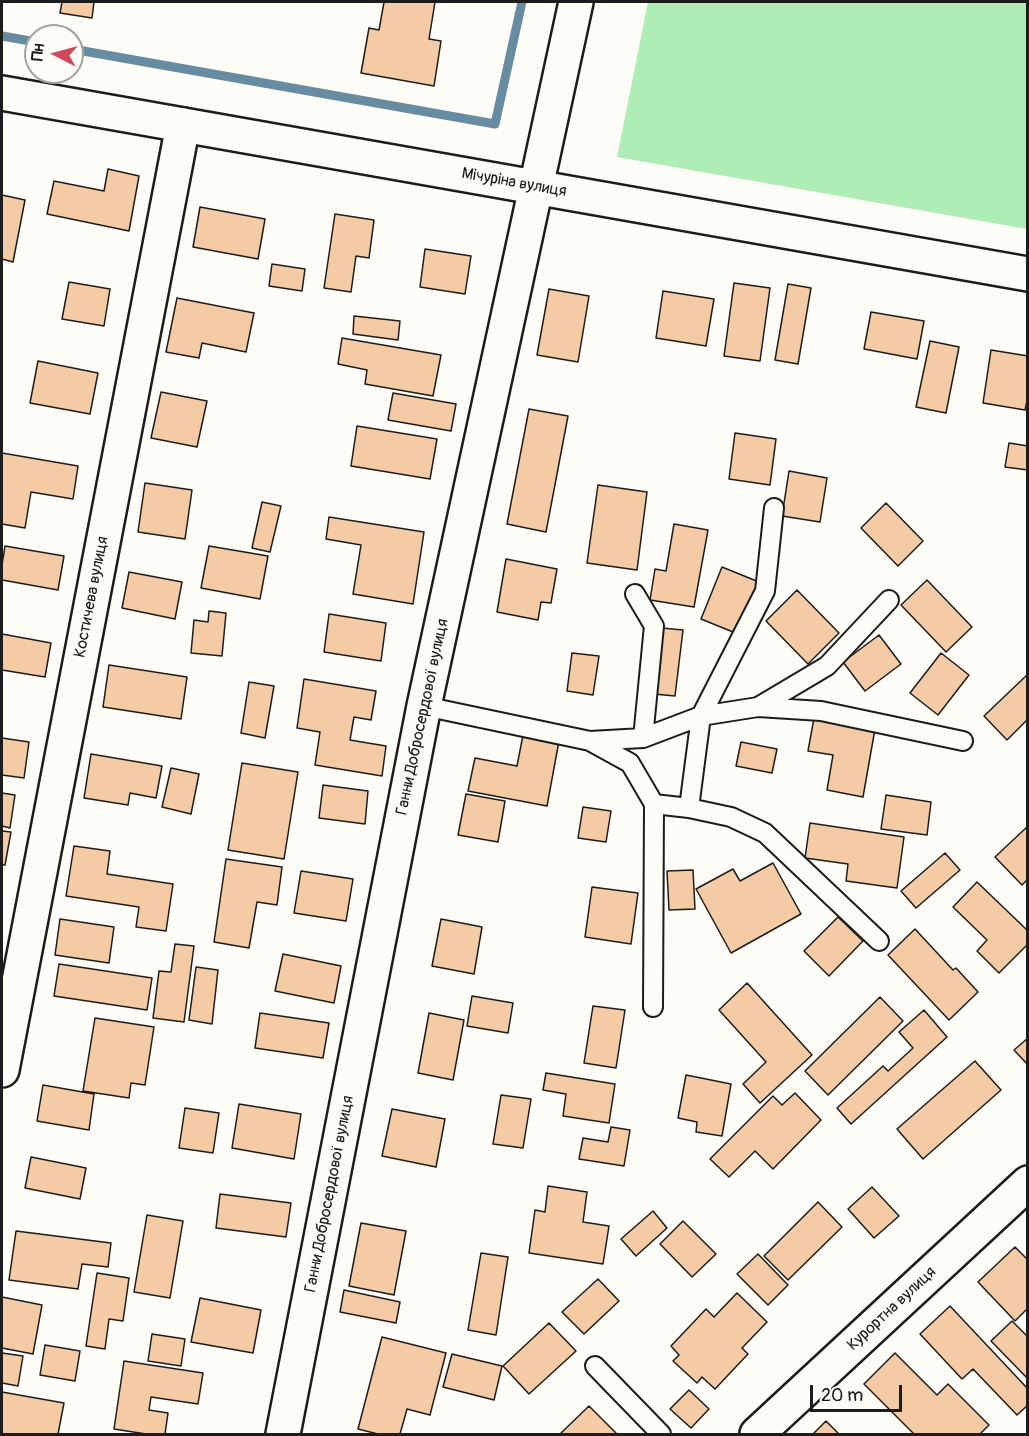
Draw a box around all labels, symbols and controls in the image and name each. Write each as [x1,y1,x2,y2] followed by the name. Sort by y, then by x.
[24,24,84,84] north arrow
[27,43,49,62] text: Пн
[460,164,568,202] street label: Мічуріна вулиця
[71,535,113,659] street label: Костичева вулиця
[393,617,453,817] street label: Ганни Добросердової вулиця
[301,1094,359,1294] street label: Ганни Добросердової вулиця
[844,1263,940,1355] street label: Курортна вулиця
[813,1373,904,1411] scale bar
[821,1384,863,1407] text: 20 m

